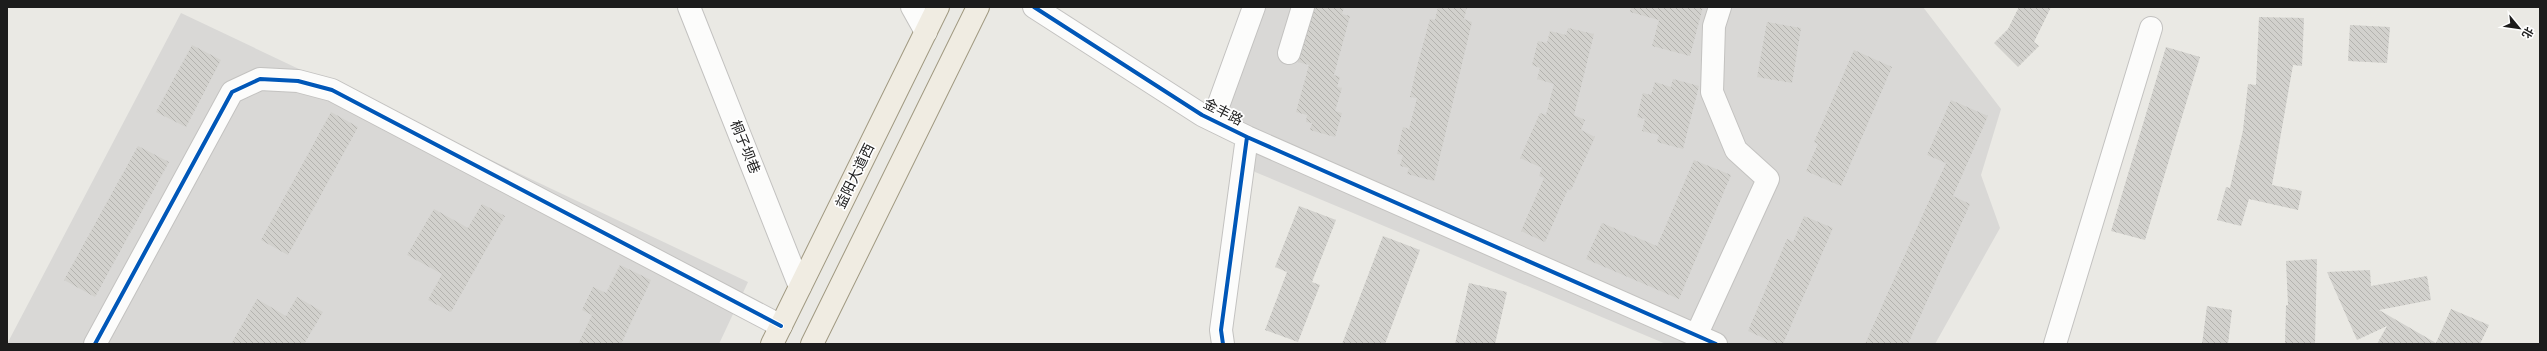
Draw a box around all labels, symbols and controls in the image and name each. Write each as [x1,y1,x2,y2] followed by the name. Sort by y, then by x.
[2499,8,2539,48] north arrow
[2519,25,2536,41] text: 北
[1200,95,1246,129] street label: 金丰路
[727,118,763,176] street label: 桐子坝巷
[832,141,878,211] street label: 益阳大道西

